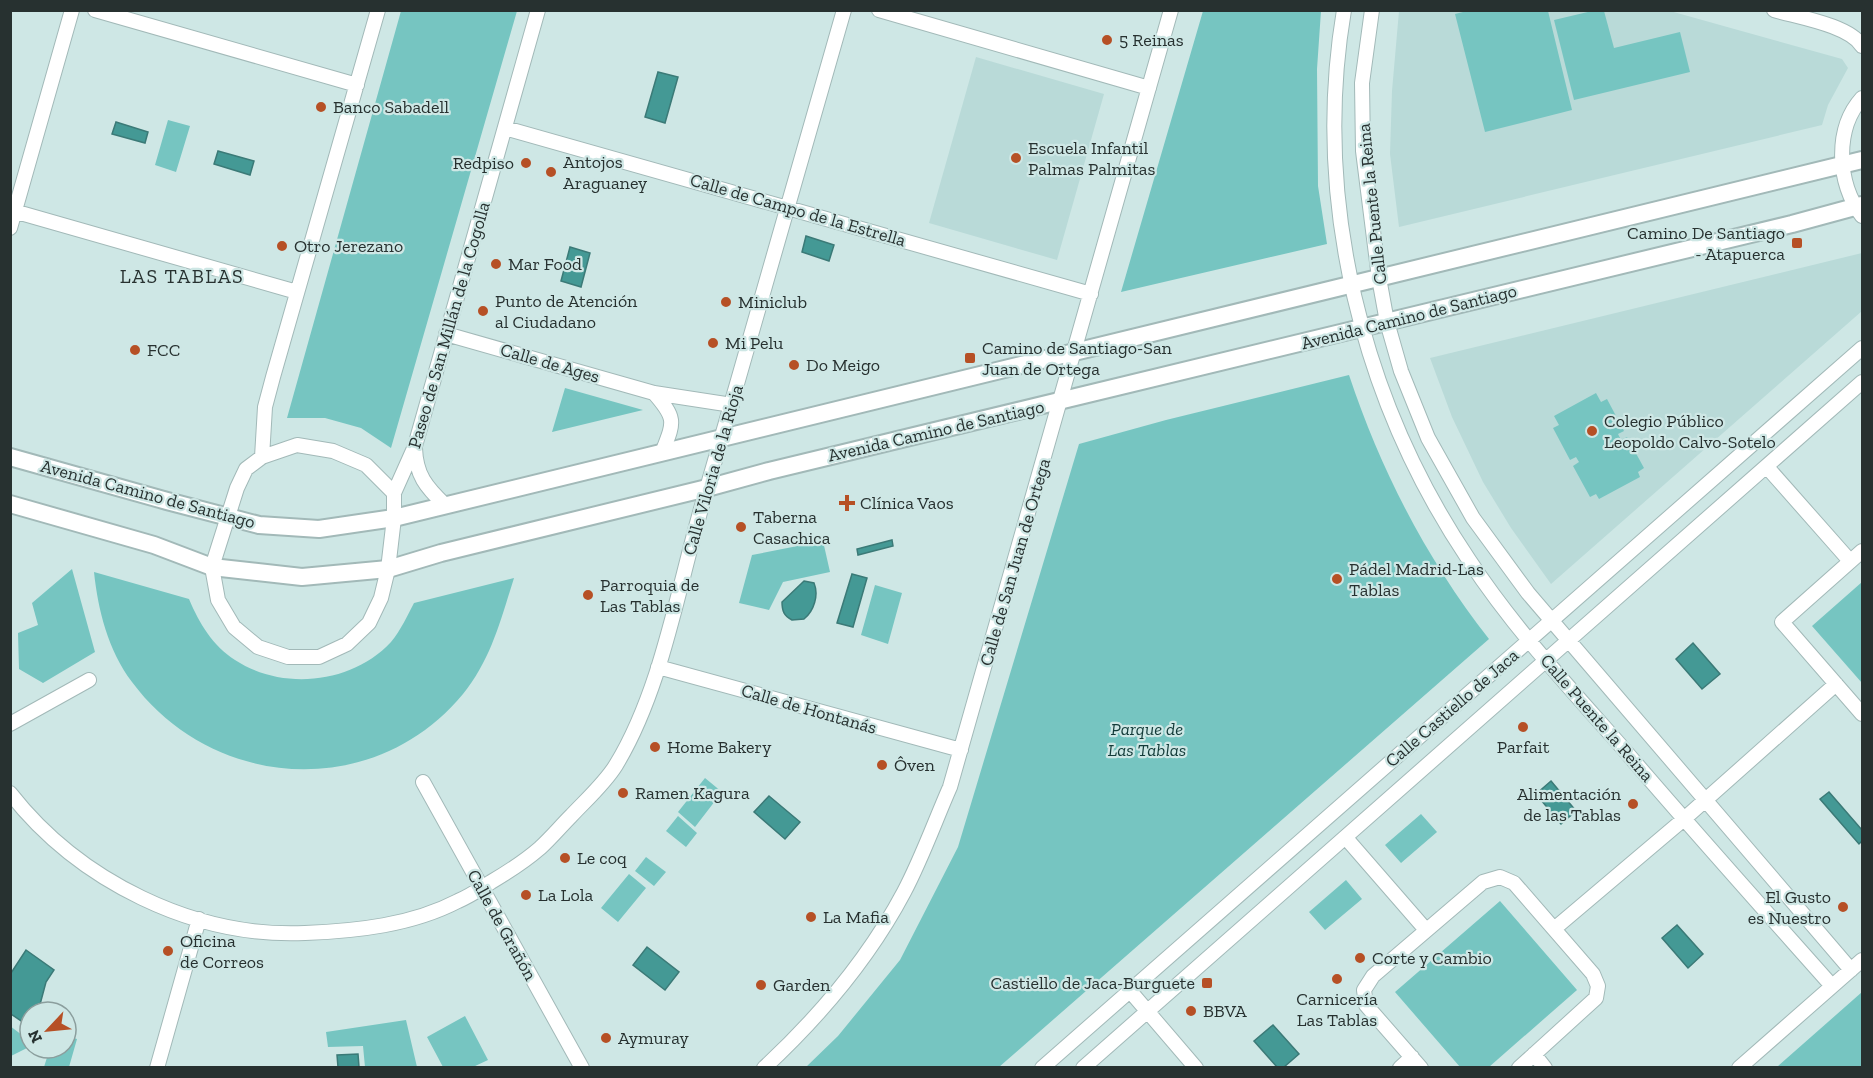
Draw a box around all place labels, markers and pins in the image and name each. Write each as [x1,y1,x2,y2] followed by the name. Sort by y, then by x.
[1119,29,1184,51] place label: 5 Reinas
[1100,33,1114,47] marker: 5 Reinas
[333,96,449,118] place label: Banco Sabadell
[314,100,328,114] marker: Banco Sabadell
[1028,137,1156,180] place label: Escuela Infantil Palmas Palmitas
[563,151,648,194] place label: Antojos Araguaney
[1009,151,1023,165] marker: Escuela Infantil Palmas Palmitas
[453,152,514,174] place label: Redpiso
[519,156,533,170] marker: Redpiso
[544,165,558,179] marker: Antojos Araguaney
[1627,222,1785,265] place label: Camino De Santiago - Atapuerca
[294,235,403,257] place label: Otro Jerezano
[1790,236,1804,250] marker: Camino De Santiago - Atapuerca
[275,239,289,253] marker: Otro Jerezano
[508,253,582,275] place label: Mar Food
[489,257,503,271] marker: Mar Food
[495,290,638,333] place label: Punto de Atención al Ciudadano
[738,291,807,313] place label: Miniclub
[719,295,733,309] marker: Miniclub
[476,304,490,318] marker: Punto de Atención al Ciudadano
[725,332,783,354] place label: Mi Pelu
[706,336,720,350] marker: Mi Pelu
[982,337,1173,380] place label: Camino de Santiago-San Juan de Ortega
[147,339,180,361] place label: FCC
[128,343,142,357] marker: FCC
[963,351,977,365] marker: Camino de Santiago-San Juan de Ortega
[806,354,880,376] place label: Do Meigo
[787,358,801,372] marker: Do Meigo
[1604,410,1776,453] place label: Colegio Público Leopoldo Calvo-Sotelo
[1585,424,1599,438] marker: Colegio Público Leopoldo Calvo-Sotelo
[860,492,954,514] place label: Clínica Vaos
[838,494,856,512] marker: Clínica Vaos
[753,506,831,549] place label: Taberna Casachica
[734,520,748,534] marker: Taberna Casachica
[1349,558,1484,601] place label: Pádel Madrid-Las Tablas
[1330,572,1344,586] marker: Pádel Madrid-Las Tablas
[600,574,699,617] place label: Parroquia de Las Tablas
[581,588,595,602] marker: Parroquia de Las Tablas
[1516,720,1530,734] marker: Parfait
[667,736,772,758] place label: Home Bakery
[1497,736,1550,758] place label: Parfait
[648,740,662,754] marker: Home Bakery
[894,754,935,776] place label: Ôven
[875,758,889,772] marker: Ôven
[635,782,750,804] place label: Ramen Kagura
[1517,783,1622,826] place label: Alimentación de las Tablas
[616,786,630,800] marker: Ramen Kagura
[1626,797,1640,811] marker: Alimentación de las Tablas
[577,847,627,869] place label: Le coq
[558,851,572,865] marker: Le coq
[538,884,593,906] place label: La Lola
[1748,886,1831,929] place label: El Gusto es Nuestro
[519,888,533,902] marker: La Lola
[1836,900,1850,914] marker: El Gusto es Nuestro
[823,906,889,928] place label: La Mafia
[804,910,818,924] marker: La Mafia
[180,930,264,973] place label: Oficina de Correos
[161,944,175,958] marker: Oficina de Correos
[1372,947,1492,969] place label: Corte y Cambio
[1353,951,1367,965] marker: Corte y Cambio
[991,972,1195,994] place label: Castiello de Jaca-Burguete
[1330,972,1344,986] marker: Carnicería Las Tablas
[773,974,831,996] place label: Garden
[1200,976,1214,990] marker: Castiello de Jaca-Burguete
[754,978,768,992] marker: Garden
[1296,988,1378,1031] place label: Carnicería Las Tablas
[1203,1000,1247,1022] place label: BBVA
[1184,1004,1198,1018] marker: BBVA
[618,1027,690,1049] place label: Aymuray
[599,1031,613,1045] marker: Aymuray

